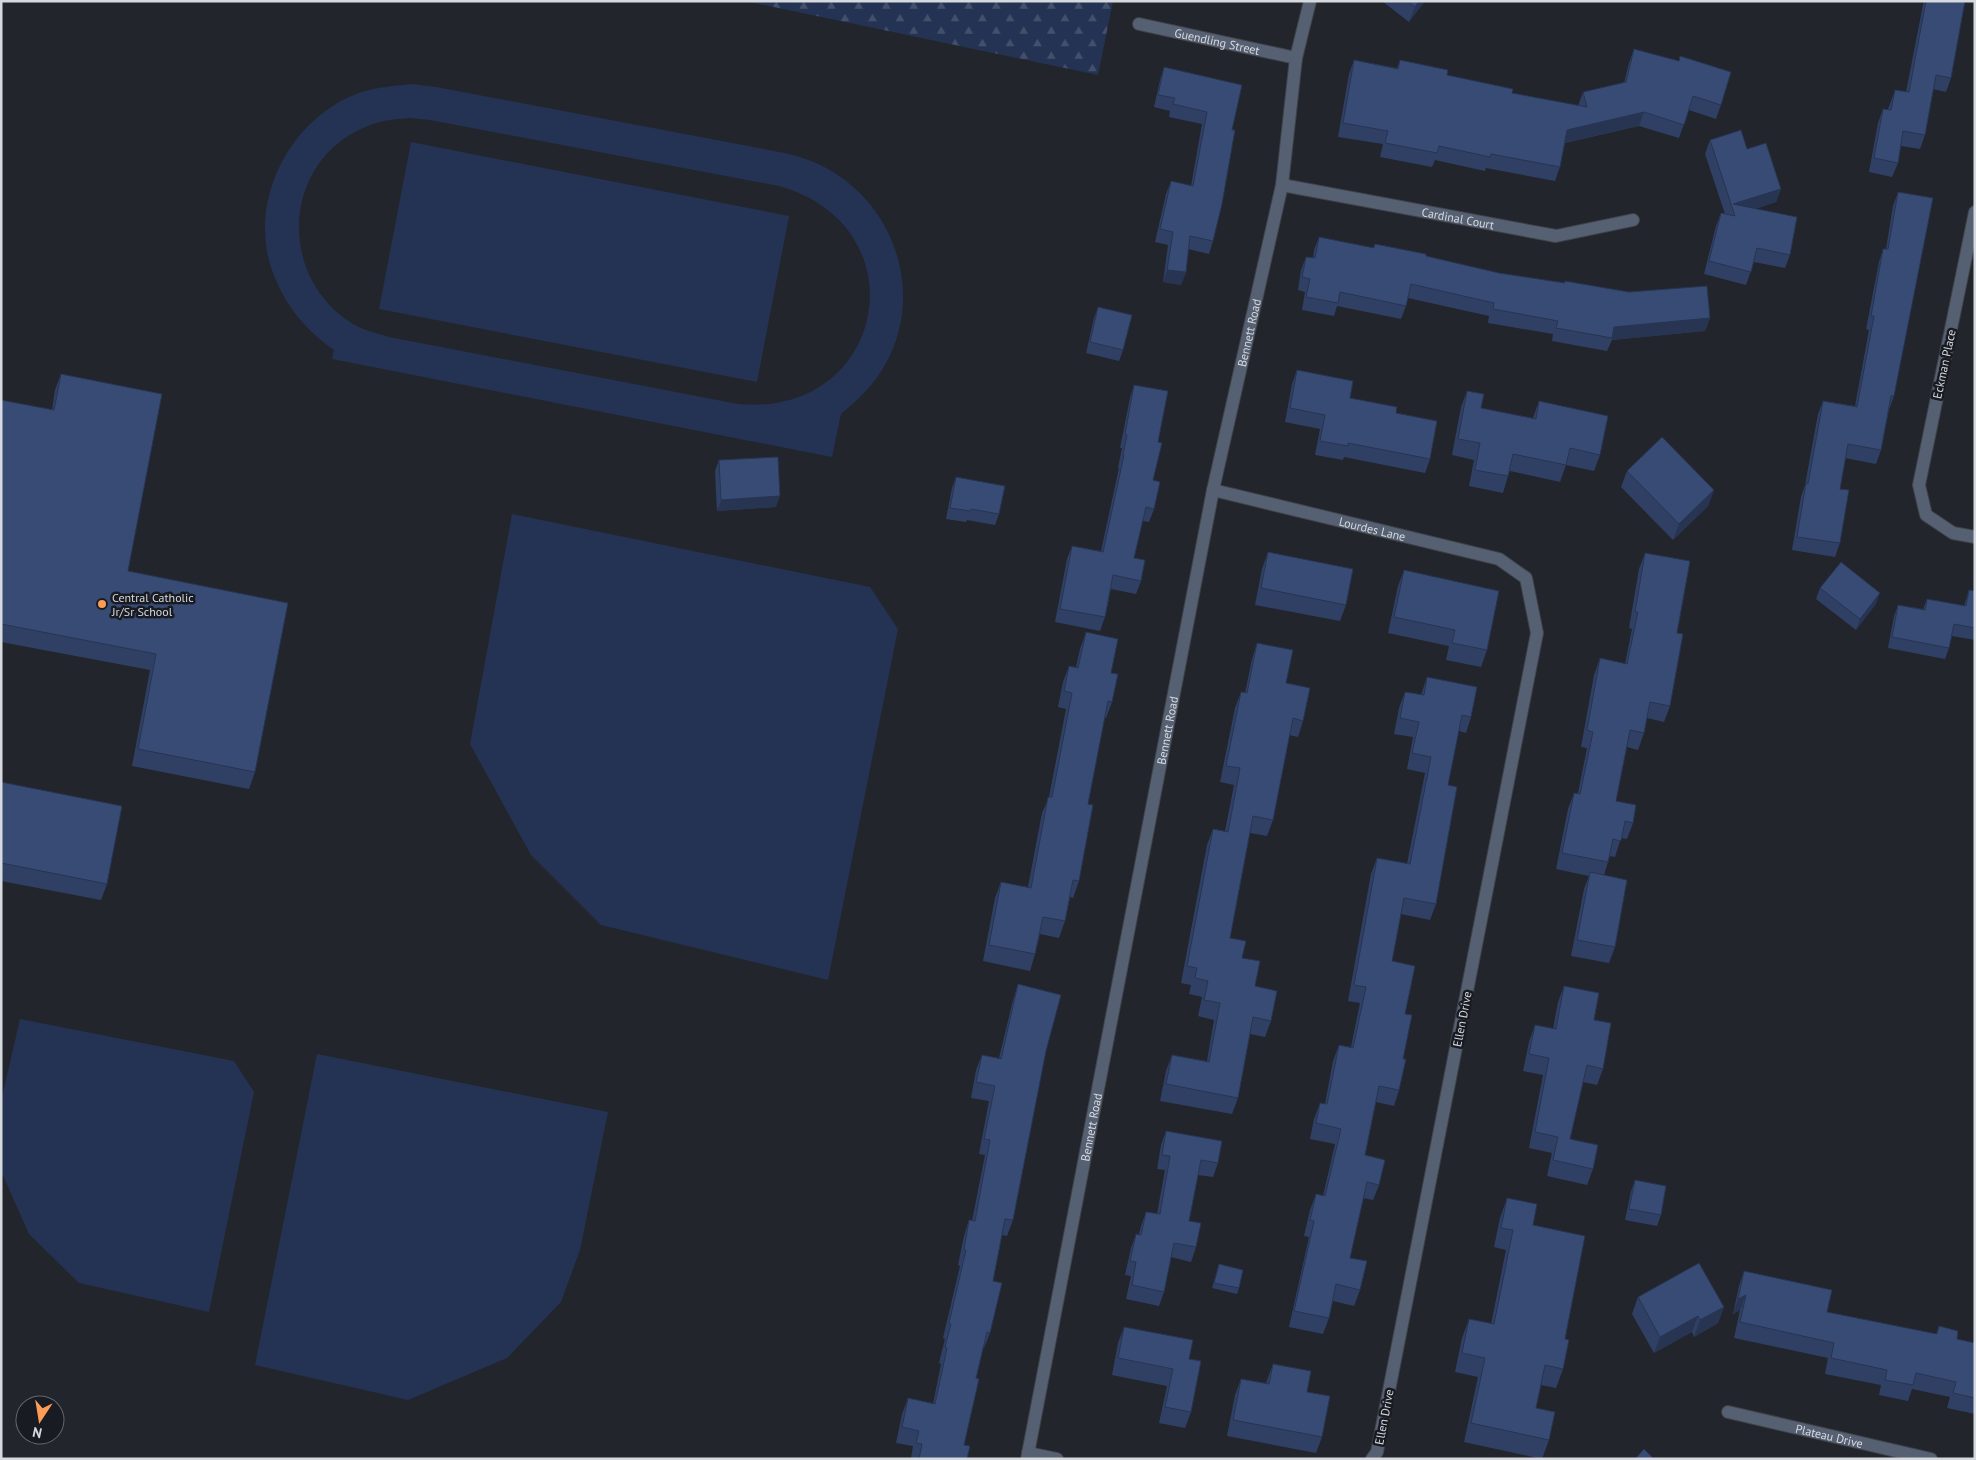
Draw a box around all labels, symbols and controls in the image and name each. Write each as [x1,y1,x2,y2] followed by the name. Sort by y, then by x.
[1173,24,1261,57] street label: Guendling Street
[1420,204,1495,232] street label: Cardinal Court
[1234,297,1264,368] street label: Bennett Road
[1929,328,1959,400] street label: Eckman Place
[1338,513,1407,544] street label: Lourdes Lane
[111,590,194,619] place label: Central Catholic Jr/Sr School
[96,598,108,610] marker: Central Catholic Jr/Sr School
[1153,695,1181,766] street label: Bennett Road
[1449,990,1475,1048] street label: Ellen Drive
[1077,1092,1105,1162] street label: Bennett Road
[1371,1388,1397,1446] street label: Ellen Drive
[15,1395,65,1445] north arrow
[1794,1420,1865,1451] street label: Plateau Drive
[31,1423,44,1442] text: N

